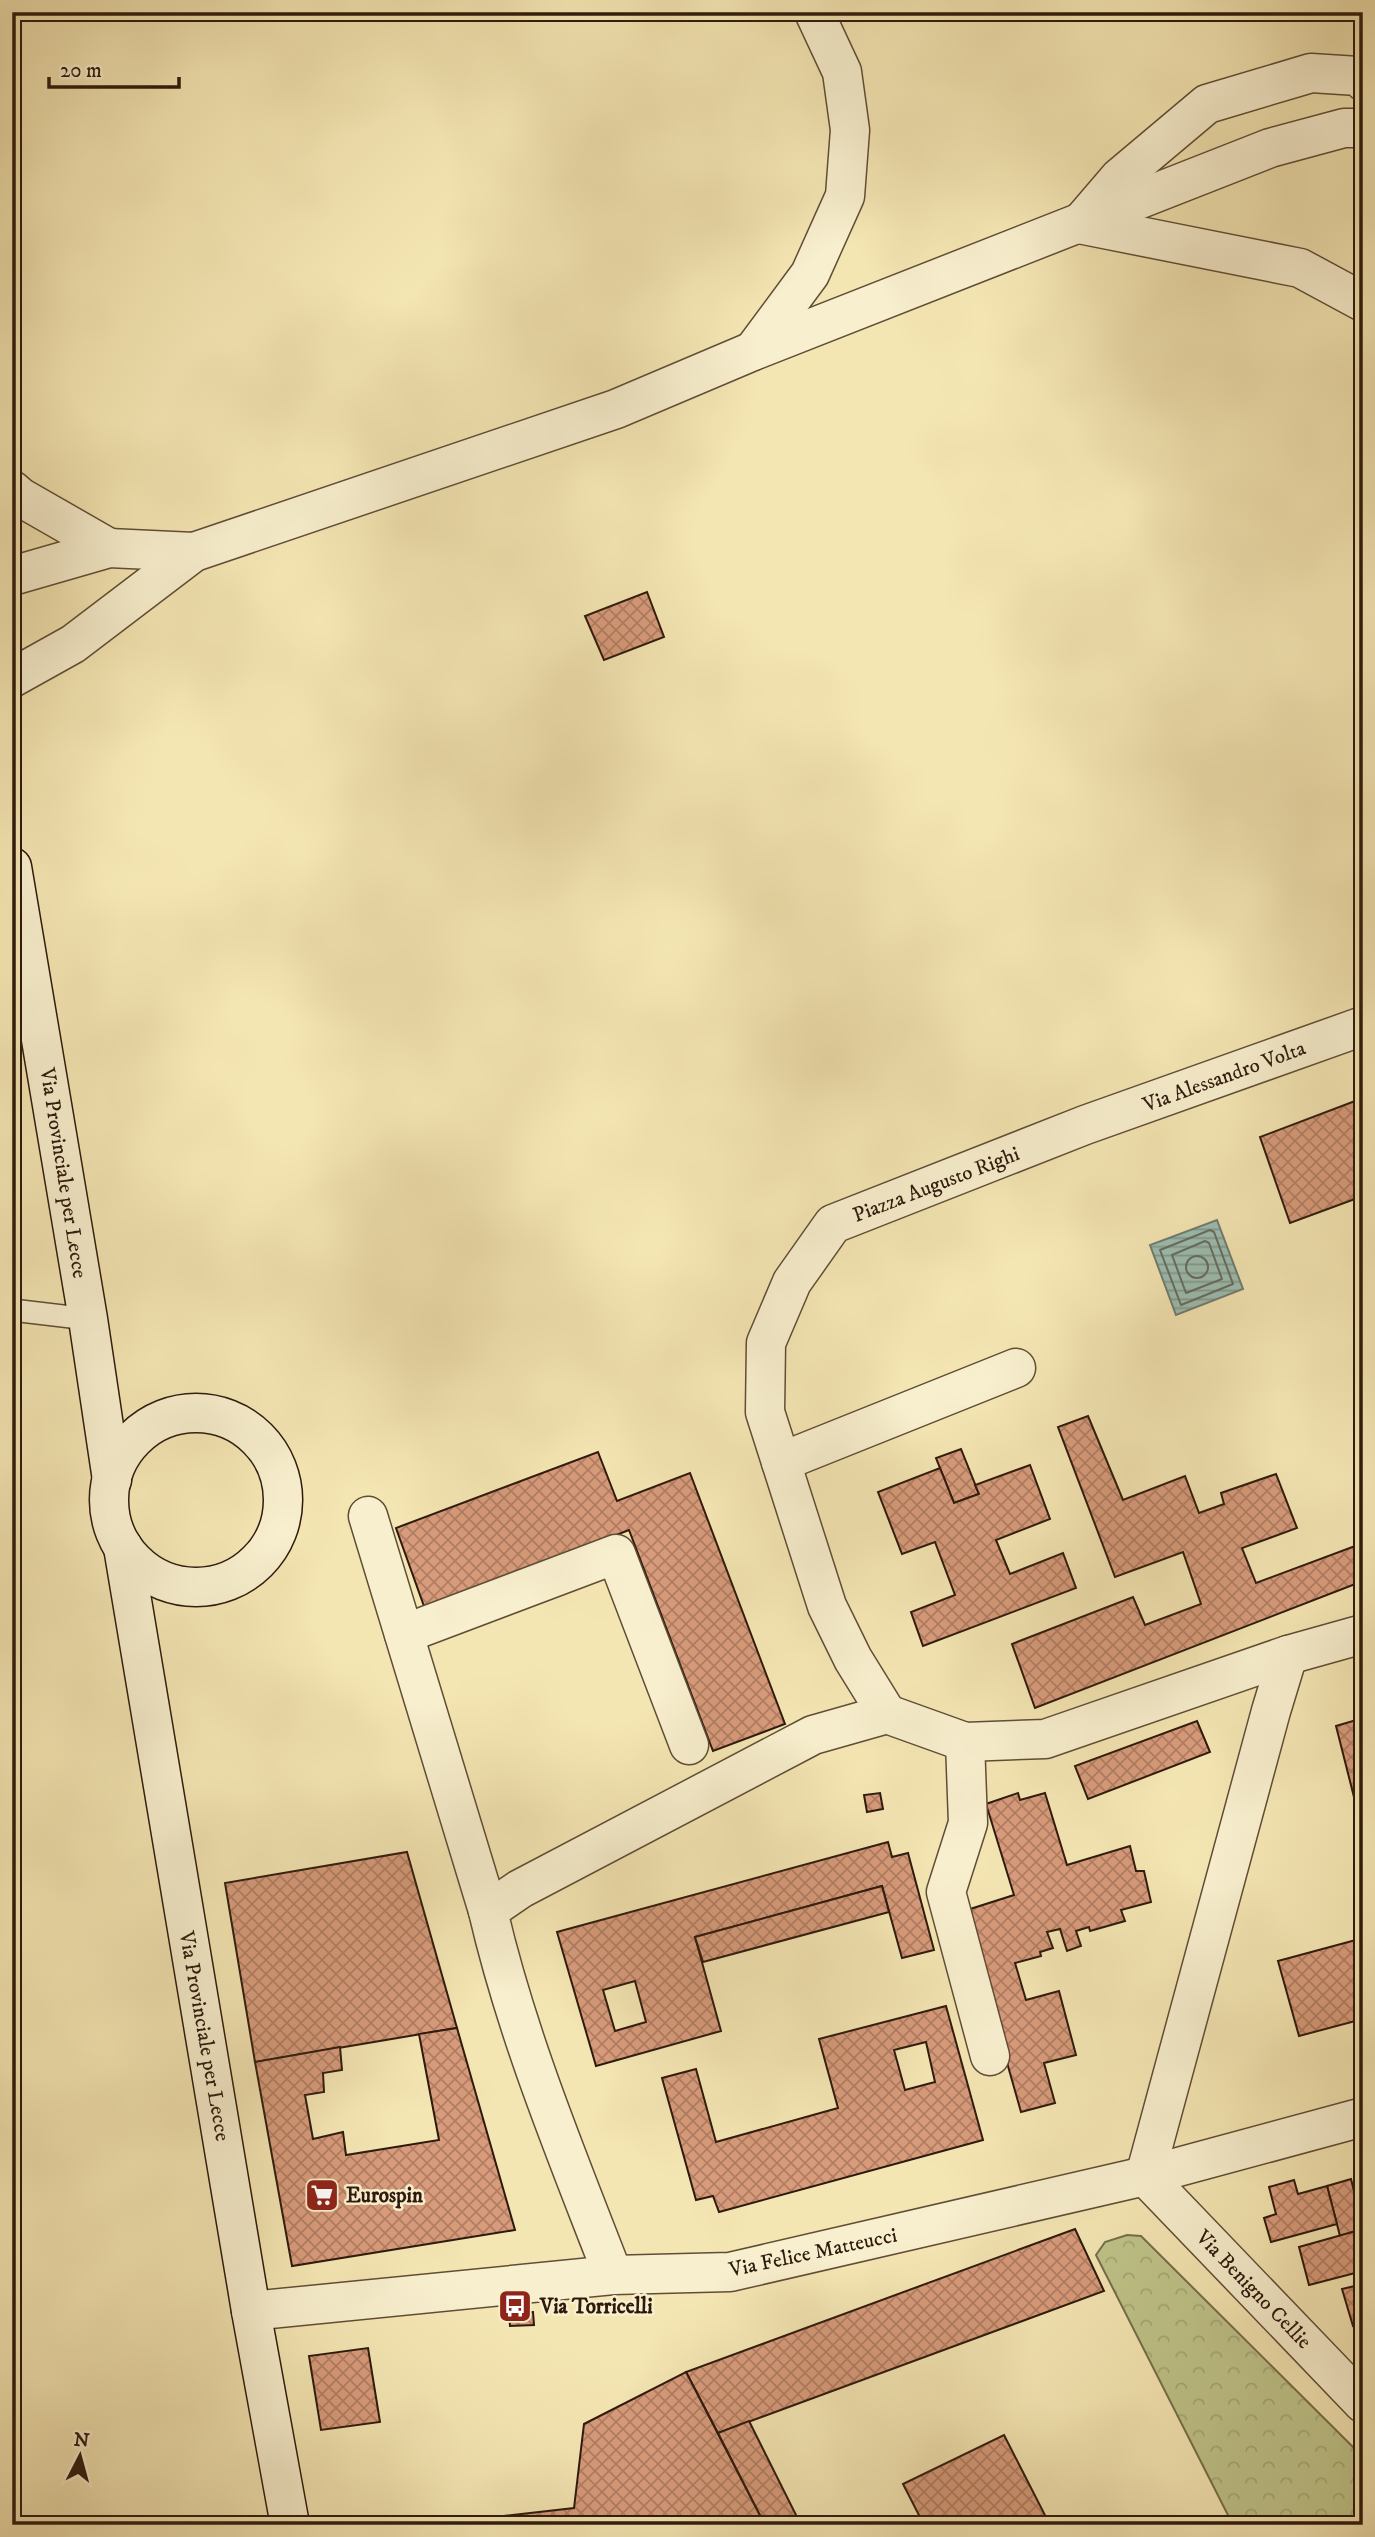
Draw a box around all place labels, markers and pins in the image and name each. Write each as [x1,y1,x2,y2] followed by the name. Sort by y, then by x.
[303,2176,341,2214] supermarket icon: Eurospin
[346,2183,424,2209] place label: Eurospin
[496,2287,534,2325] bus stop icon: Via Torricelli
[539,2294,653,2320] place label: Via Torricelli

